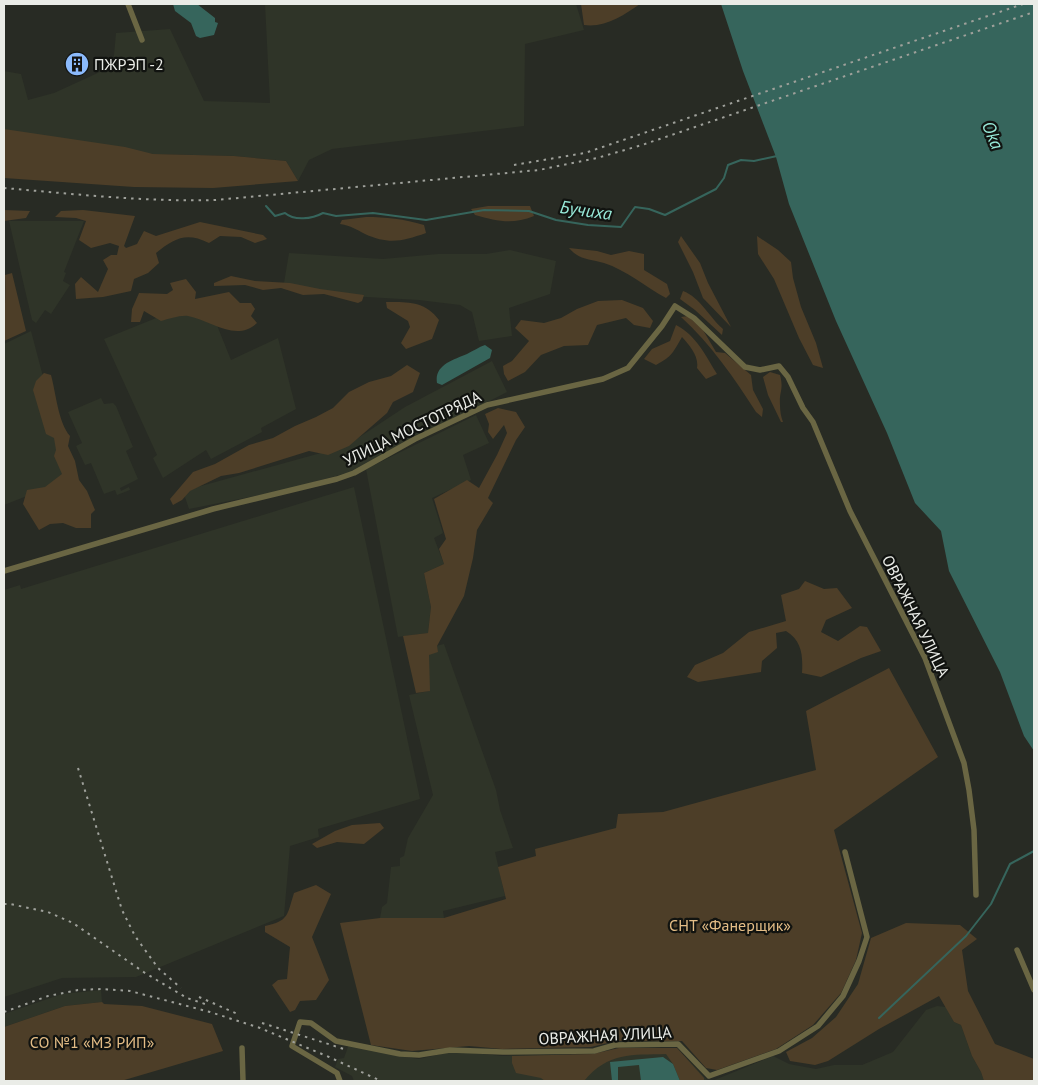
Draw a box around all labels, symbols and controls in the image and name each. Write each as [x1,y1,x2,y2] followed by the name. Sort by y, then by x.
[64,51,90,77] building icon: ПЖРЭП -2
[94,54,164,74] place label: ПЖРЭП -2
[977,118,1009,153] water label: Oka
[559,195,614,225] water label: Бучиха
[340,386,485,470] street label: УЛИЦА МОСТОТРЯДА
[878,552,954,681] street label: ОВРАЖНАЯ УЛИЦА
[669,915,791,935] park label: СНТ «Фанерщик»
[538,1021,673,1048] street label: ОВРАЖНАЯ УЛИЦА
[30,1032,155,1052] park label: СО №1 «МЗ РИП»

